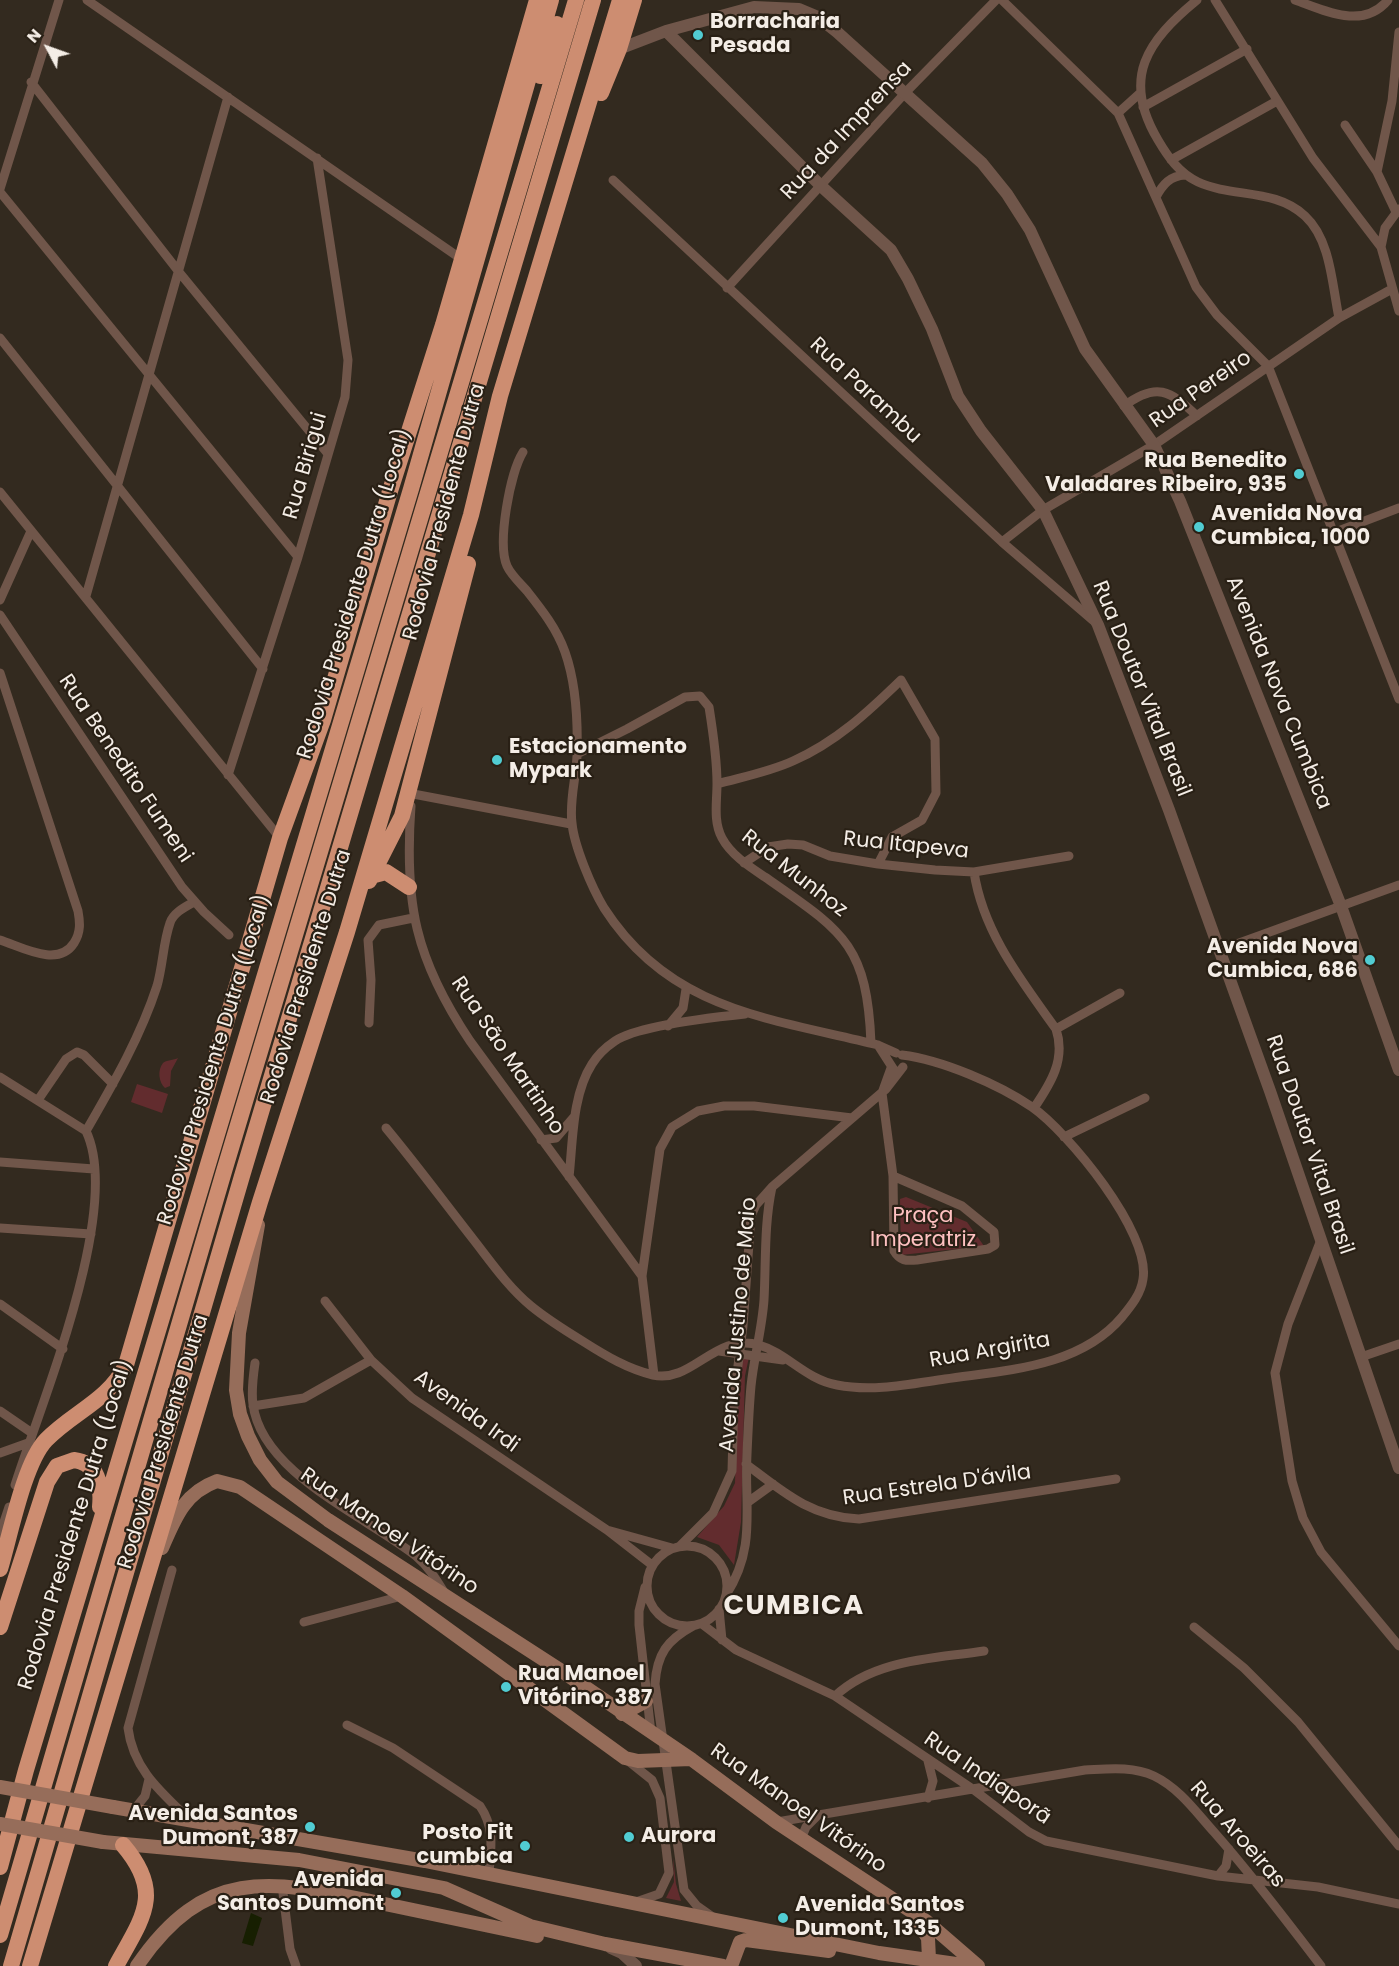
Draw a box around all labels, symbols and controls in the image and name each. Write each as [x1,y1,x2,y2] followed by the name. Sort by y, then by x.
[710,10,840,60] place label: Borracharia Pesada
[18,18,78,78] north arrow
[21,24,47,48] text: N
[691,28,705,42] marker: Borracharia Pesada
[776,56,918,206] street label: Rua da Imprensa
[804,333,926,449] street label: Rua Parambu
[1145,346,1257,434] street label: Rua Pereiro
[399,381,491,643] street label: Rodovia Presidente Dutra
[279,410,333,522] street label: Rua Birigui
[293,426,417,762] street label: Rodovia Presidente Dutra (Local)
[1045,449,1287,499] place label: Rua Benedito Valadares Ribeiro, 935
[1292,467,1306,481] marker: Rua Benedito Valadares Ribeiro, 935
[1211,502,1370,552] place label: Avenida Nova Cumbica, 1000
[1192,520,1206,534] marker: Avenida Nova Cumbica, 1000
[1220,573,1336,813] street label: Avenida Nova Cumbica
[1086,577,1196,801] street label: Rua Doutor Vital Brasil
[53,670,197,868] street label: Rua Benedito Fumeni
[509,735,687,785] place label: Estacionamento Mypark
[490,753,504,767] marker: Estacionamento Mypark
[736,825,852,923] street label: Rua Munhoz
[842,827,970,865] street label: Rua Itapeva
[256,847,358,1107] street label: Rodovia Presidente Dutra
[153,892,277,1228] street label: Rodovia Presidente Dutra (Local)
[1207,935,1358,985] place label: Avenida Nova Cumbica, 686
[1363,953,1377,967] marker: Avenida Nova Cumbica, 686
[445,972,569,1140] street label: Rua São Martinho
[1260,1032,1358,1258] street label: Rua Doutor Vital Brasil
[715,1196,763,1454] street label: Avenida Justino de Maio
[870,1204,976,1254] park label: Praça Imperatriz
[113,1312,215,1572] street label: Rodovia Presidente Dutra
[928,1328,1052,1374] street label: Rua Argirita
[14,1357,138,1693] street label: Rodovia Presidente Dutra (Local)
[408,1365,524,1459] street label: Avenida Irdi
[841,1460,1033,1512] street label: Rua Estrela D'ávila
[295,1463,483,1601] street label: Rua Manoel Vitórino
[723,1591,865,1623] district label: CUMBICA
[518,1662,652,1712] place label: Rua Manoel Vitórino, 387
[499,1680,513,1694] marker: Rua Manoel Vitórino, 387
[919,1727,1055,1831] street label: Rua Indiaporã
[705,1739,891,1879] street label: Rua Manoel Vitórino
[1184,1777,1290,1893] street label: Rua Aroeiras
[128,1802,298,1852] place label: Avenida Santos Dumont, 387
[303,1820,317,1834] marker: Avenida Santos Dumont, 387
[416,1821,513,1871] place label: Posto Fit cumbica
[641,1824,716,1850] place label: Aurora
[622,1830,636,1844] marker: Aurora
[518,1839,532,1853] marker: Posto Fit cumbica
[217,1868,384,1918] place label: Avenida Santos Dumont
[389,1886,403,1900] marker: Avenida Santos Dumont
[795,1893,965,1943] place label: Avenida Santos Dumont, 1335
[776,1911,790,1925] marker: Avenida Santos Dumont, 1335

